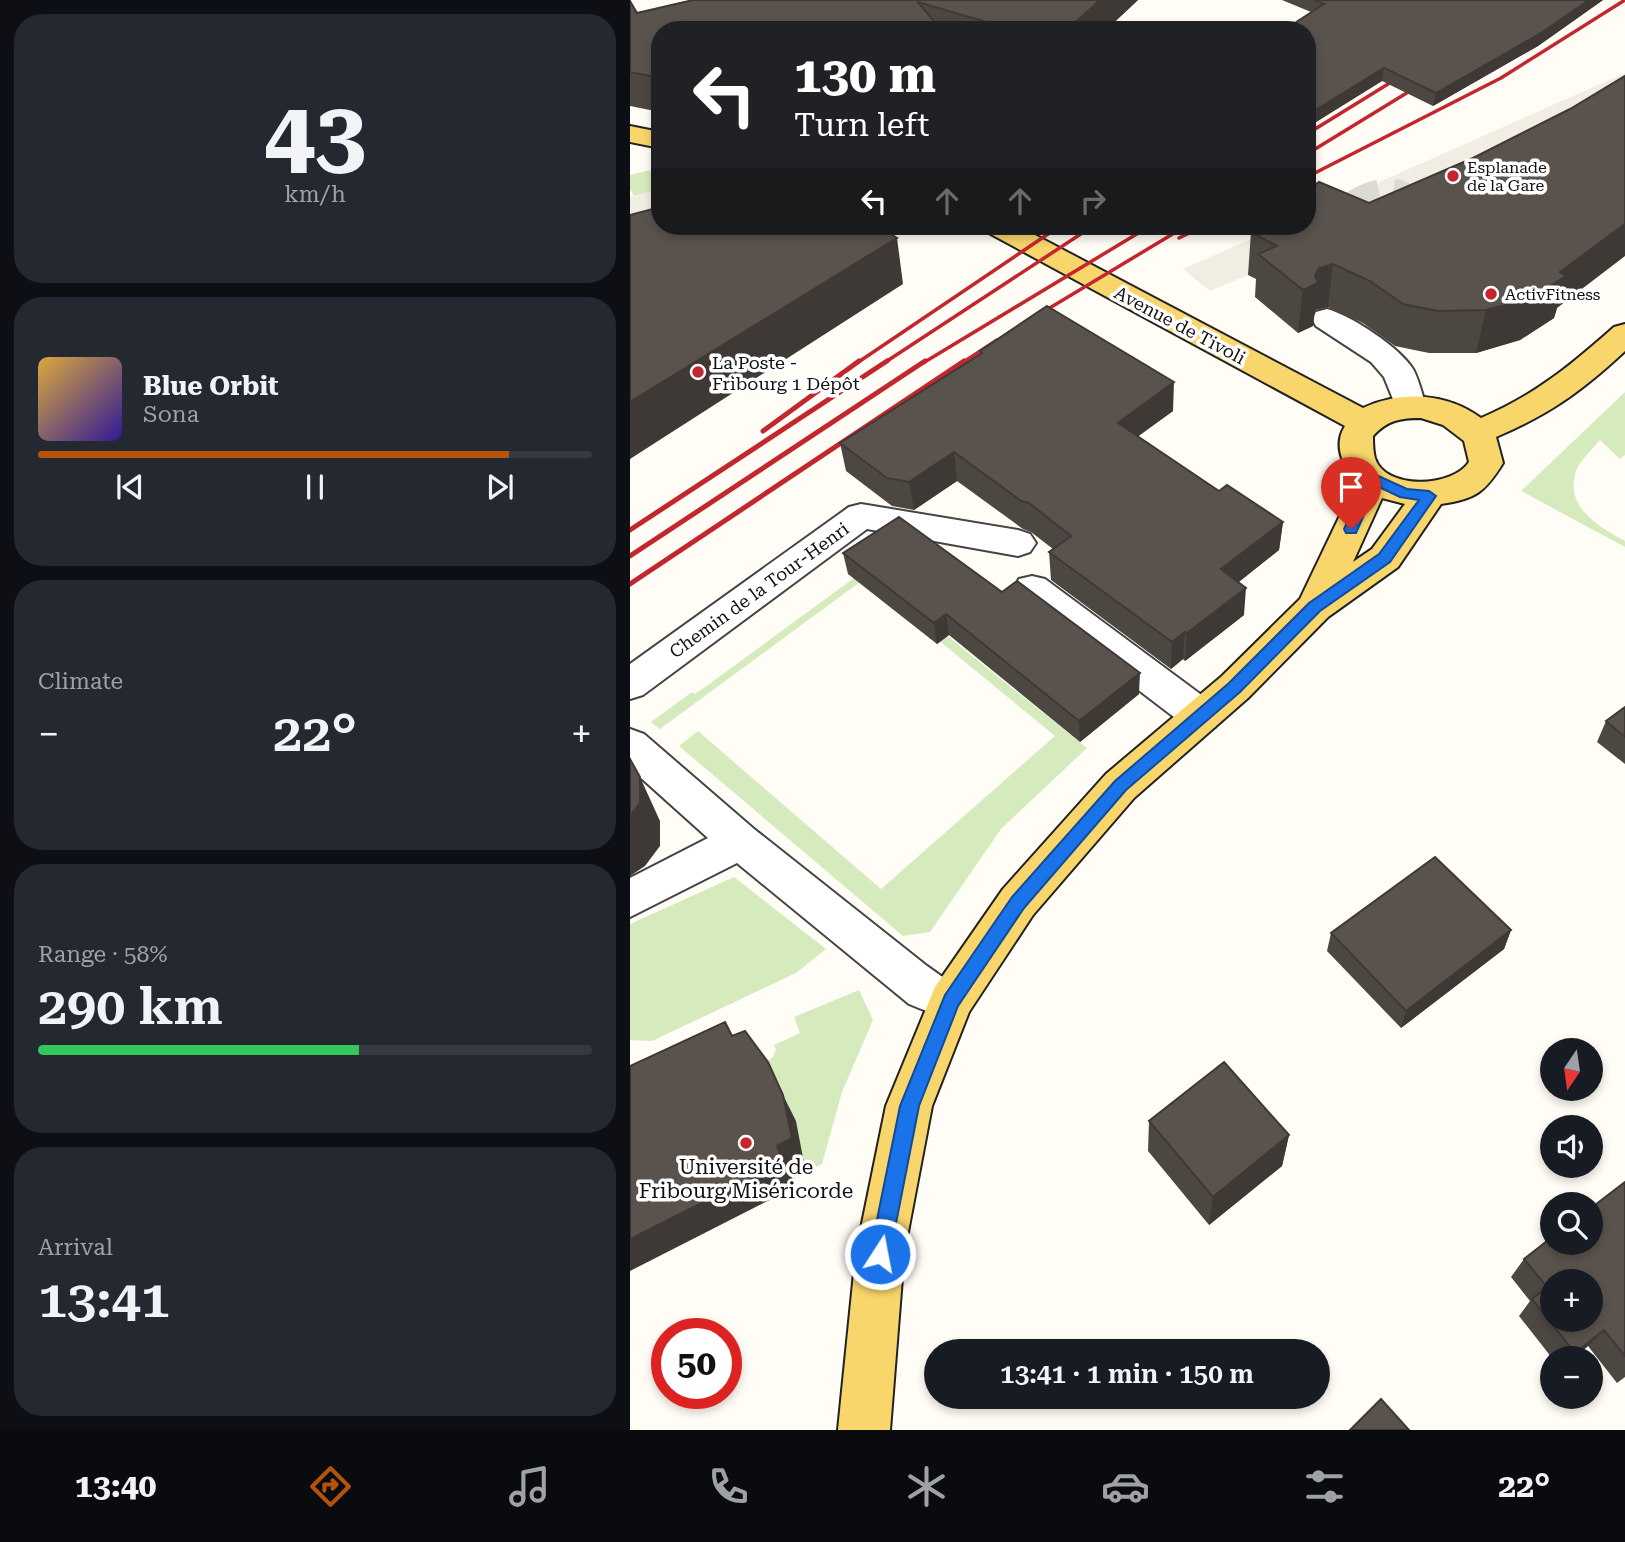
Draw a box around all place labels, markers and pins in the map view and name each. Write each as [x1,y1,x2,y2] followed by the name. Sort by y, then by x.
[1467,158,1547,195] place label: Esplanade de la Gare
[1445,168,1461,184] marker: Esplanade de la Gare
[1505,285,1601,304] place label: ActivFitness
[1483,286,1499,302] marker: ActivFitness
[712,352,860,394] place label: La Poste - Fribourg 1 Dépôt
[690,364,706,380] marker: La Poste - Fribourg 1 Dépôt
[1321,457,1381,529] pin
[738,1135,754,1151] marker: Université de Fribourg Miséricorde
[639,1155,853,1203] place label: Université de Fribourg Miséricorde

